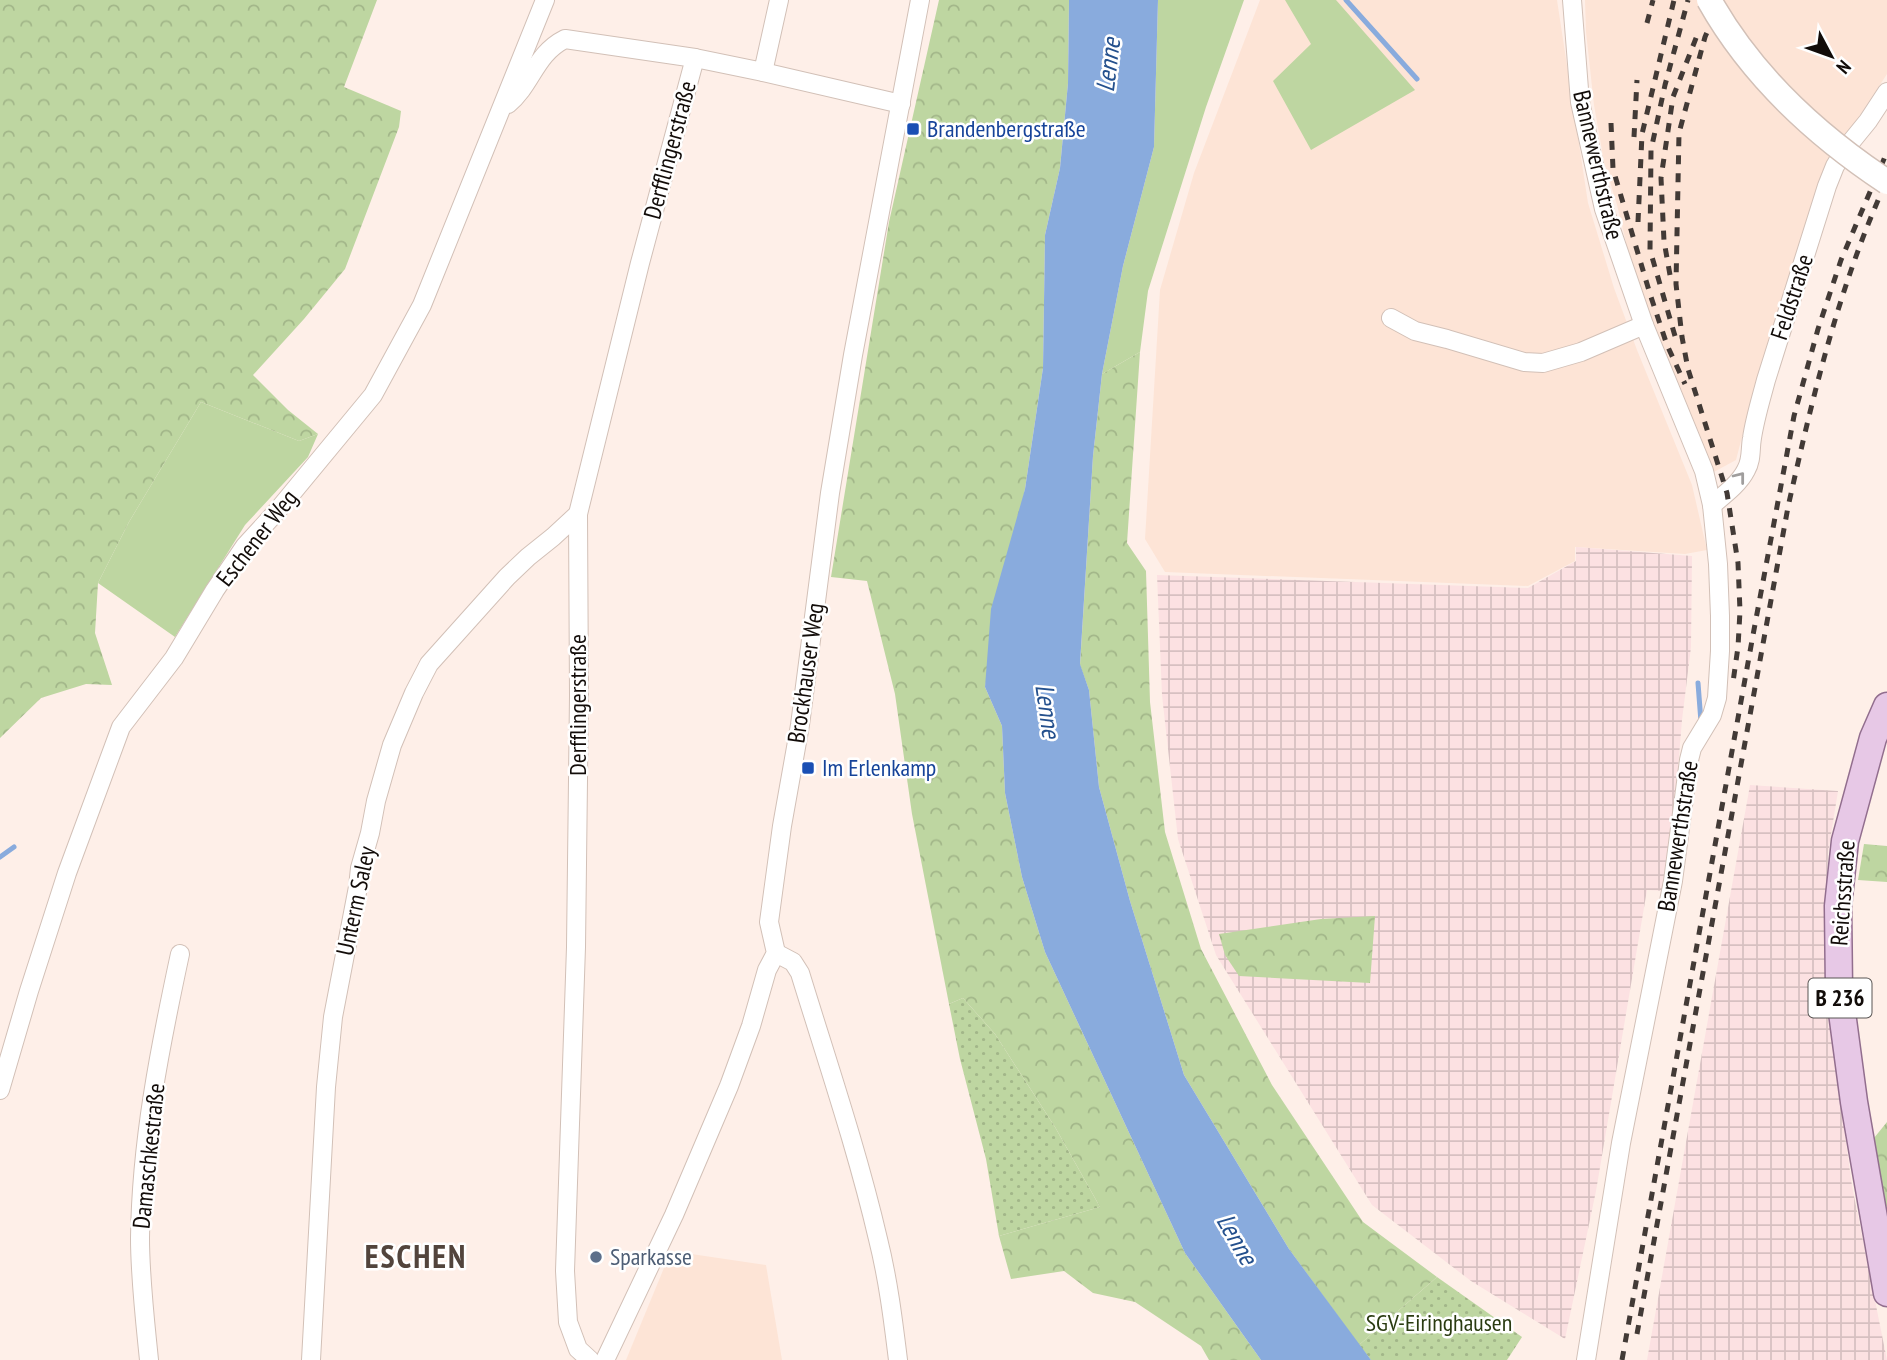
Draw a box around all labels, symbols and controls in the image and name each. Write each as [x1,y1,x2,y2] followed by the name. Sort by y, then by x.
[1796,21,1866,91] north arrow
[1088,34,1127,94] water label: Lenne
[1831,55,1856,79] text: N
[636,77,703,222] street label: Derfflingerstraße
[1566,87,1631,243] street label: Bannewerthstraße
[927,113,1086,144] place label: Brandenbergstraße
[905,121,921,137] marker: Brandenbergstraße
[1763,250,1820,344] street label: Feldstraße
[1731,472,1744,485] one-way arrow
[209,483,304,592] street label: Eschener Weg
[780,601,831,745] street label: Brockhauser Weg
[562,634,593,776] street label: Derfflingerstraße
[1028,682,1069,742] water label: Lenne
[822,752,936,783] place label: Im Erlenkamp
[1650,758,1705,914] street label: Bannewerthstraße
[800,760,816,776] marker: Im Erlenkamp
[1823,839,1862,947] street label: Reichsstraße
[329,844,382,958] street label: Unterm Saley
[1808,979,1871,1018] road number: B 236
[125,1082,172,1230] street label: Damaschkestraße
[1210,1207,1266,1272] water label: Lenne
[365,1235,467,1277] district label: ESCHEN
[610,1241,692,1272] place label: Sparkasse
[588,1249,604,1265] marker: Sparkasse
[1366,1307,1512,1338] park label: SGV-Eiringhausen

